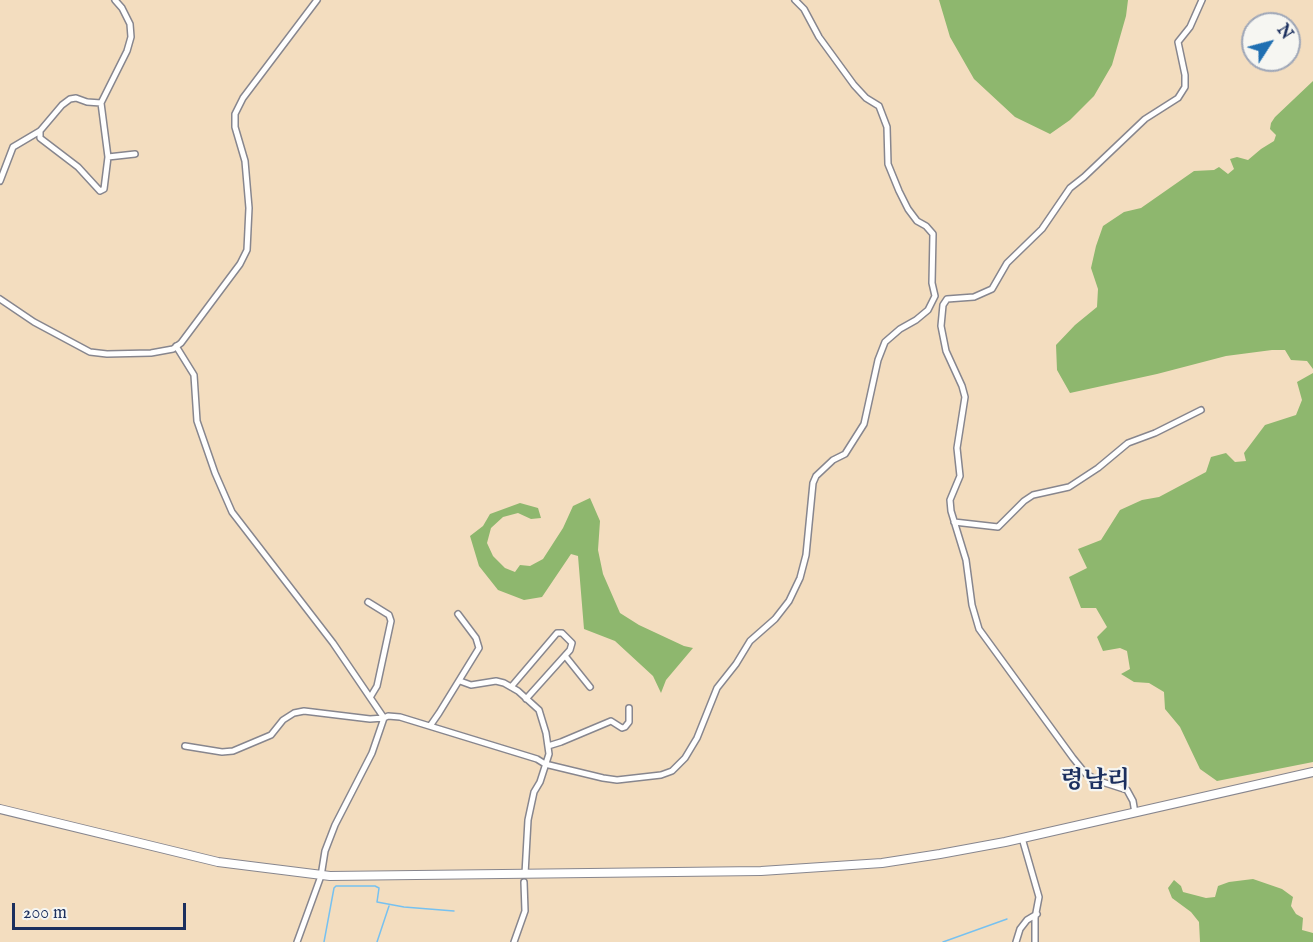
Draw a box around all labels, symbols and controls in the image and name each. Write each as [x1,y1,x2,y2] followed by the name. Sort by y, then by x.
[1241,12,1301,72] north arrow
[1272,21,1296,44] text: N
[1060,768,1130,796] district label: 령남리
[15,891,189,929] scale bar
[23,902,67,925] text: 200 m

